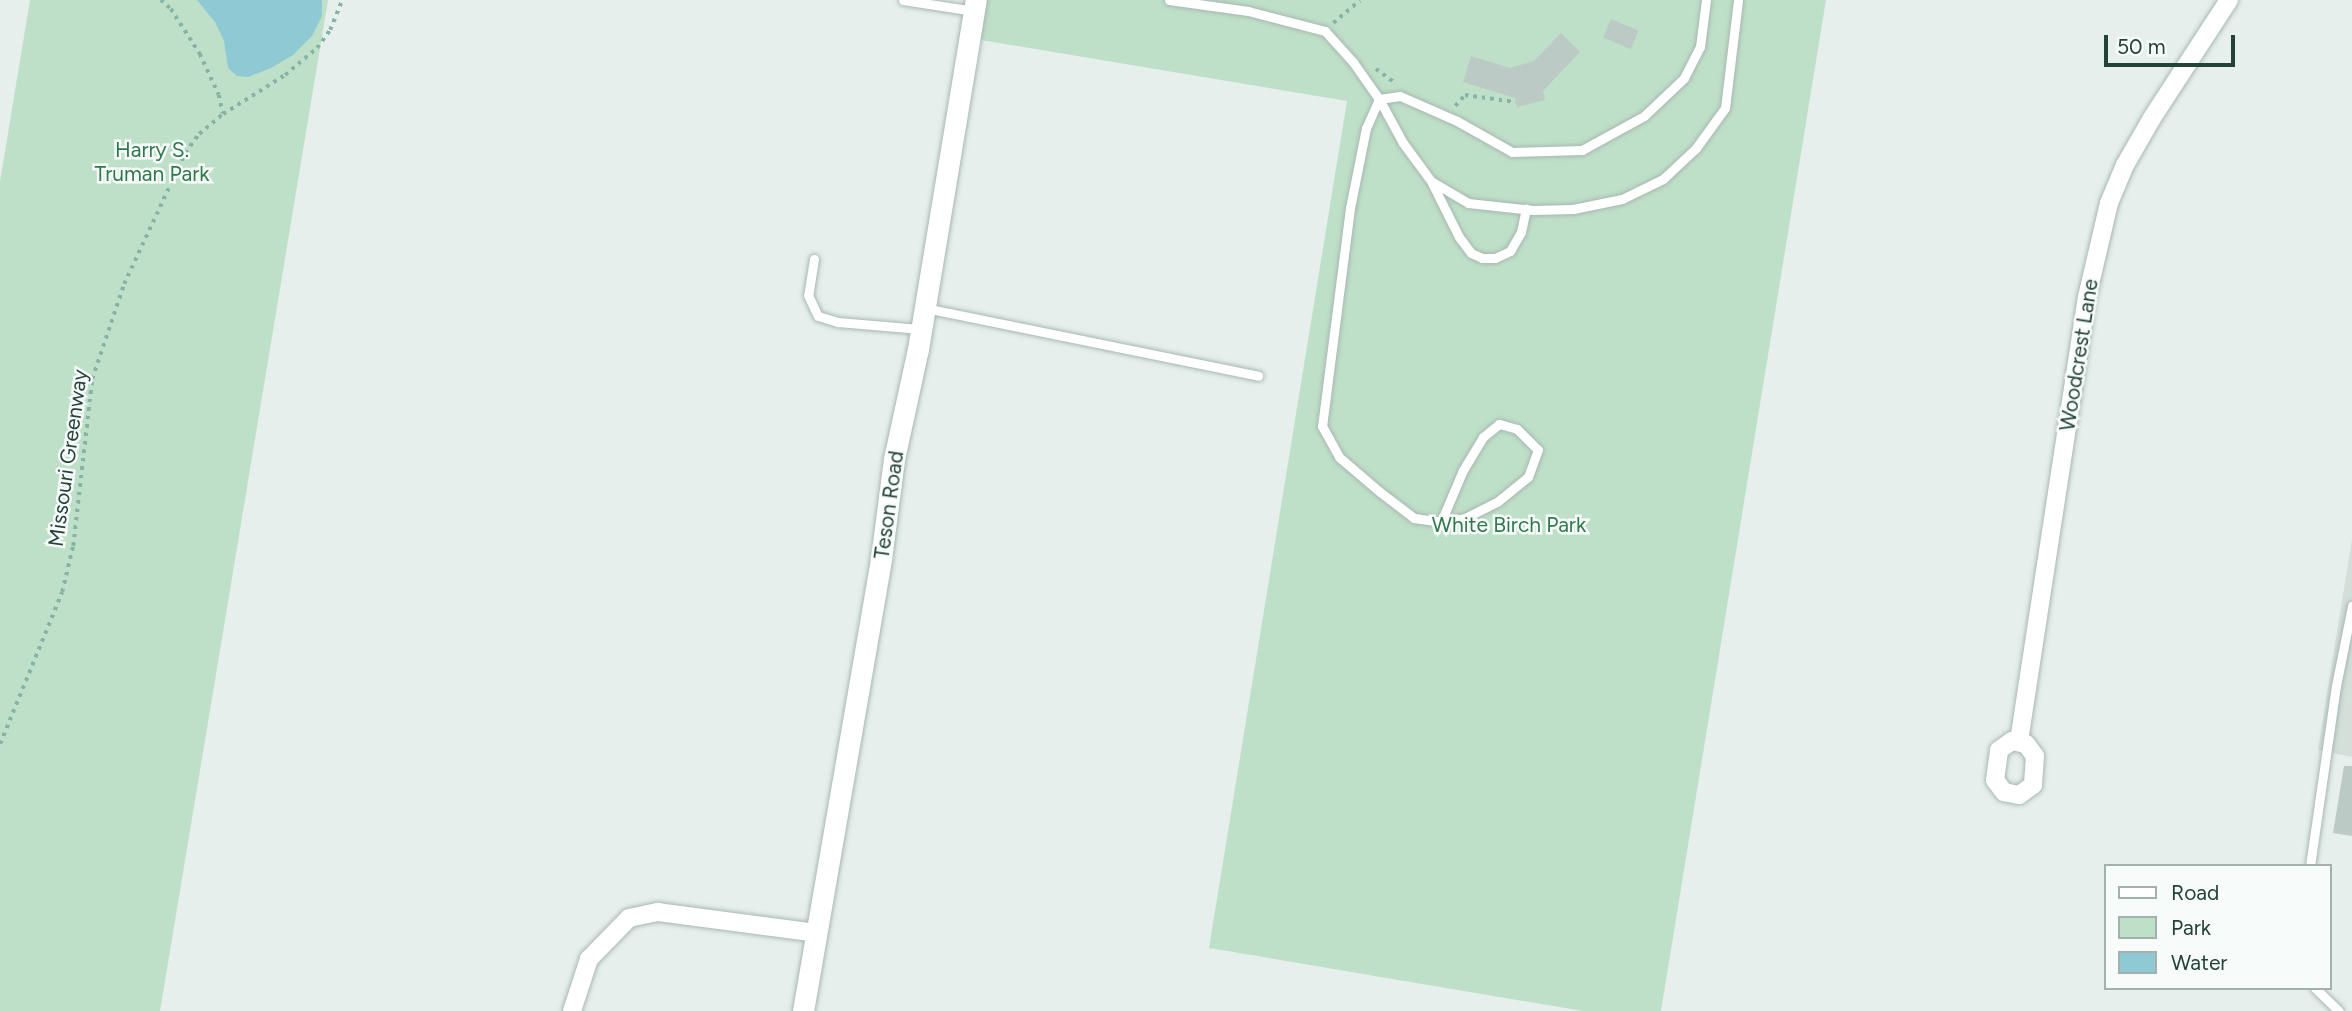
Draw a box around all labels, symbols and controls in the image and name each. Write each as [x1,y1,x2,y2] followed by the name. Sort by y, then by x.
[2107,21,2238,65] scale bar
[2117,34,2166,59] text: 50 m
[95,137,209,187] park label: Harry S. Truman Park
[2055,277,2103,433] street label: Woodcrest Lane
[43,368,93,548] street label: Missouri Greenway
[869,449,909,561] street label: Teson Road
[1432,512,1586,538] park label: White Birch Park
[2104,864,2331,990] legend
[2171,880,2219,905] text: Road
[2171,915,2211,940] text: Park
[2171,950,2227,975] text: Water

